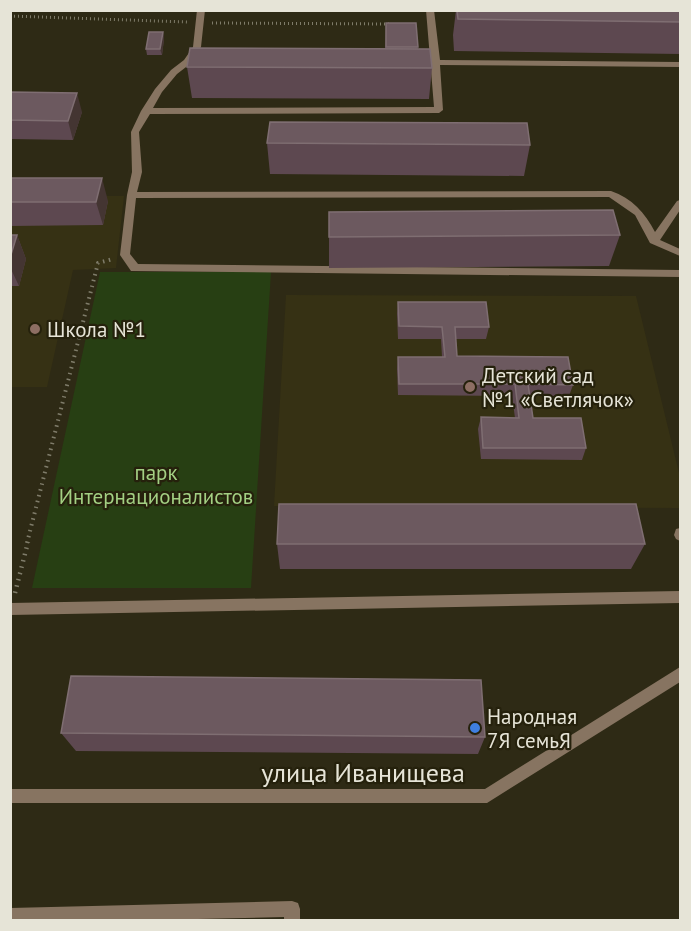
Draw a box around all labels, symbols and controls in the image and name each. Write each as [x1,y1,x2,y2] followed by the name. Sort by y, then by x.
[47,316,146,343] place label: Школа №1
[28,322,42,336] marker: Школа №1
[482,362,634,413] place label: Детский сад №1 «Светлячок»
[463,380,477,394] marker: Детский сад №1 «Светлячок»
[59,459,253,510] park label: парк Интернационалистов
[487,703,577,754] place label: Народная 7Я семьЯ
[468,721,482,735] marker: Народная 7Я семьЯ
[261,756,465,789] street label: улица Иванищева

